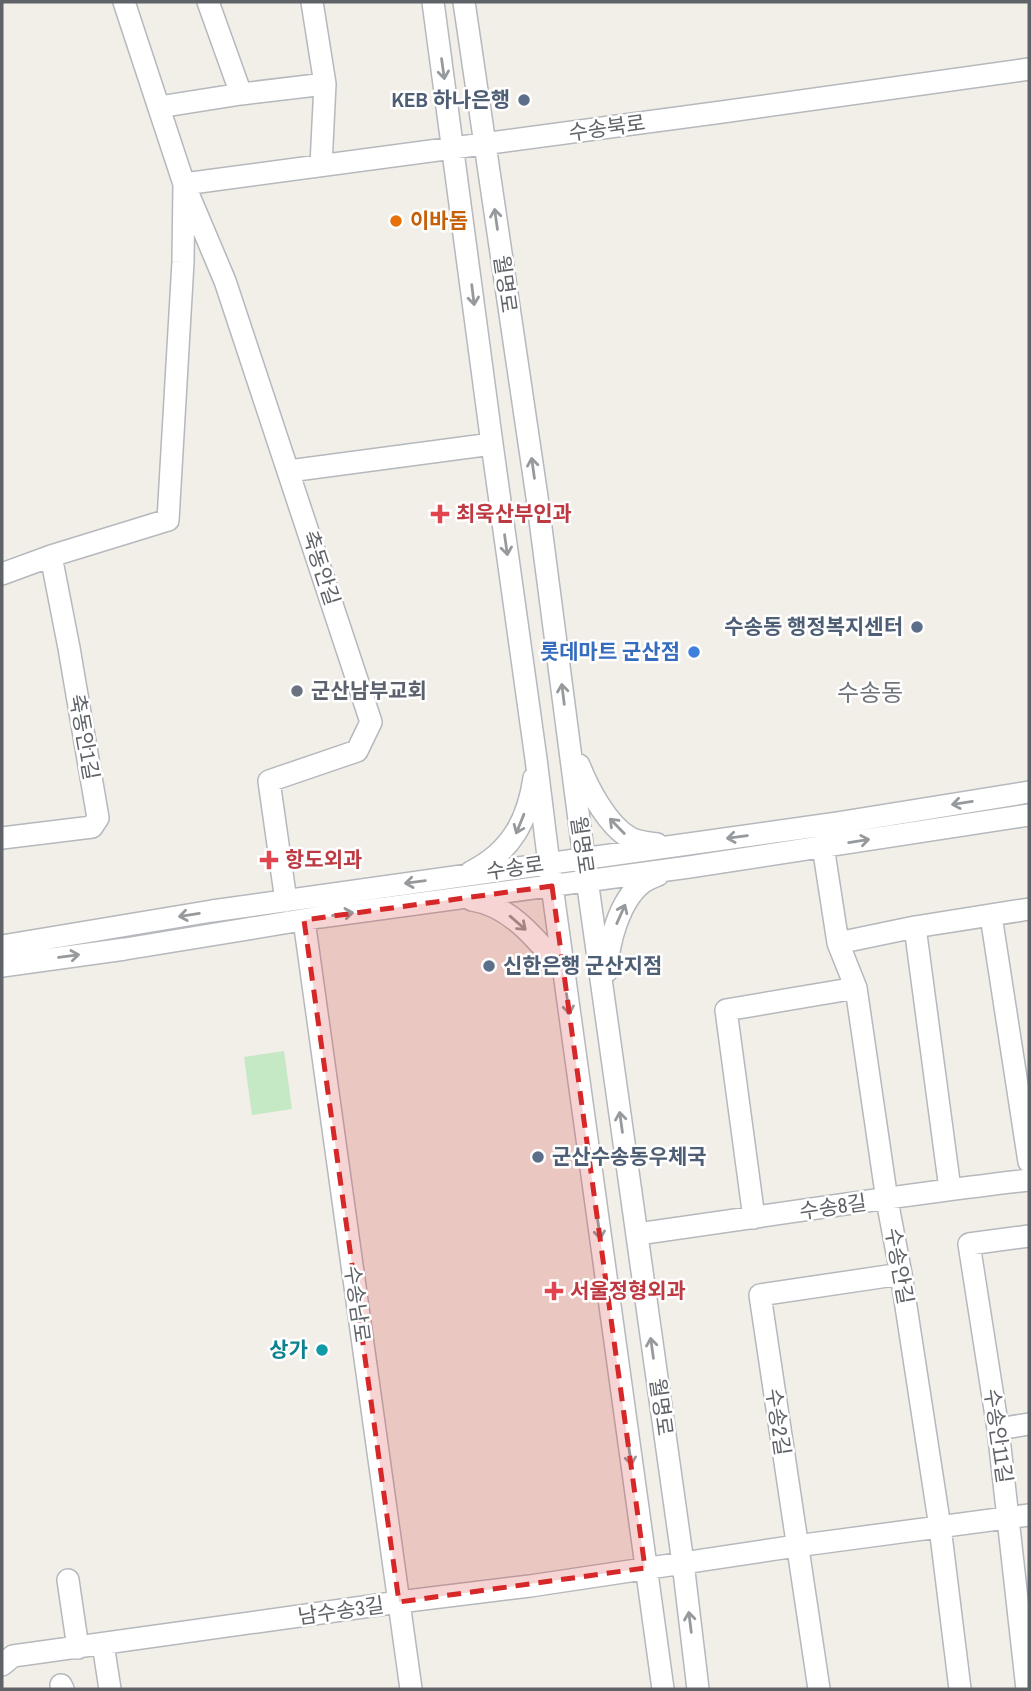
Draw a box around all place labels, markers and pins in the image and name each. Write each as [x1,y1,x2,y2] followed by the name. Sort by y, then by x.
[392,85,510,114] place label: KEB 하나은행
[516,92,532,108] marker: KEB 하나은행
[410,206,468,235] place label: 이바돔
[388,213,404,229] marker: 이바돔
[456,499,572,528] place label: 최욱산부인과
[430,504,450,524] marker: 최욱산부인과
[724,612,903,641] place label: 수송동 행정복지센터
[909,619,925,635] marker: 수송동 행정복지센터
[540,637,680,666] place label: 롯데마트 군산점
[686,644,702,660] marker: 롯데마트 군산점
[311,676,427,705] place label: 군산남부교회
[289,683,305,699] marker: 군산남부교회
[285,845,362,874] place label: 항도외과
[259,850,279,870] marker: 항도외과
[503,951,662,980] place label: 신한은행 군산지점
[481,958,497,974] marker: 신한은행 군산지점
[552,1142,707,1171] place label: 군산수송동우체국
[530,1149,546,1165] marker: 군산수송동우체국
[570,1276,686,1305] place label: 서울정형외과
[544,1281,564,1301] marker: 서울정형외과
[269,1335,308,1364] place label: 상가
[314,1342,330,1358] marker: 상가

